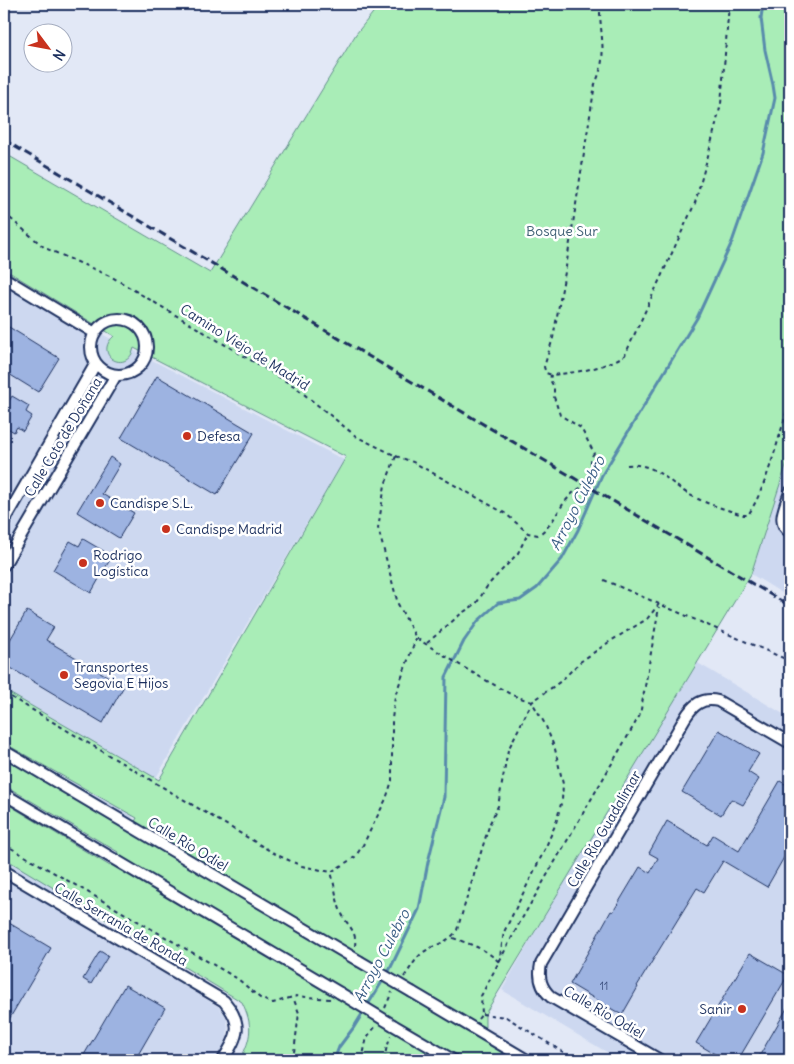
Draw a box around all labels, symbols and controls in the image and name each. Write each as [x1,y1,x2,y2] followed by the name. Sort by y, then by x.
[22,22,72,72] north arrow
[49,46,69,64] text: N
[526,222,598,240] park label: Bosque Sur
[177,300,313,394] street label: Camino Viejo de Madrid
[20,374,106,500] street label: Calle Coto de Doñana
[197,427,241,445] place label: Defesa
[181,430,193,442] marker: Defesa
[545,451,610,553] water label: Arroyo Culebro
[110,494,193,512] place label: Candispe S.L.
[94,497,106,509] marker: Candispe S.L.
[176,520,282,538] place label: Candispe Madrid
[160,523,172,535] marker: Candispe Madrid
[93,546,149,580] place label: Rodrigo Logística
[77,557,89,569] marker: Rodrigo Logística
[74,658,168,692] place label: Transportes Segovia E Hijos
[58,669,70,681] marker: Transportes Segovia E Hijos
[563,767,645,891] street label: Calle Río Guadalimar
[145,813,231,875] street label: Calle Río Odiel
[51,878,191,970] street label: Calle Serranía de Ronda
[348,905,414,1006] water label: Arroyo Culebro
[600,979,608,993] house number: 11
[560,982,648,1042] street label: Calle Río Odiel
[699,1000,732,1018] place label: Sanir
[736,1003,748,1015] marker: Sanir

